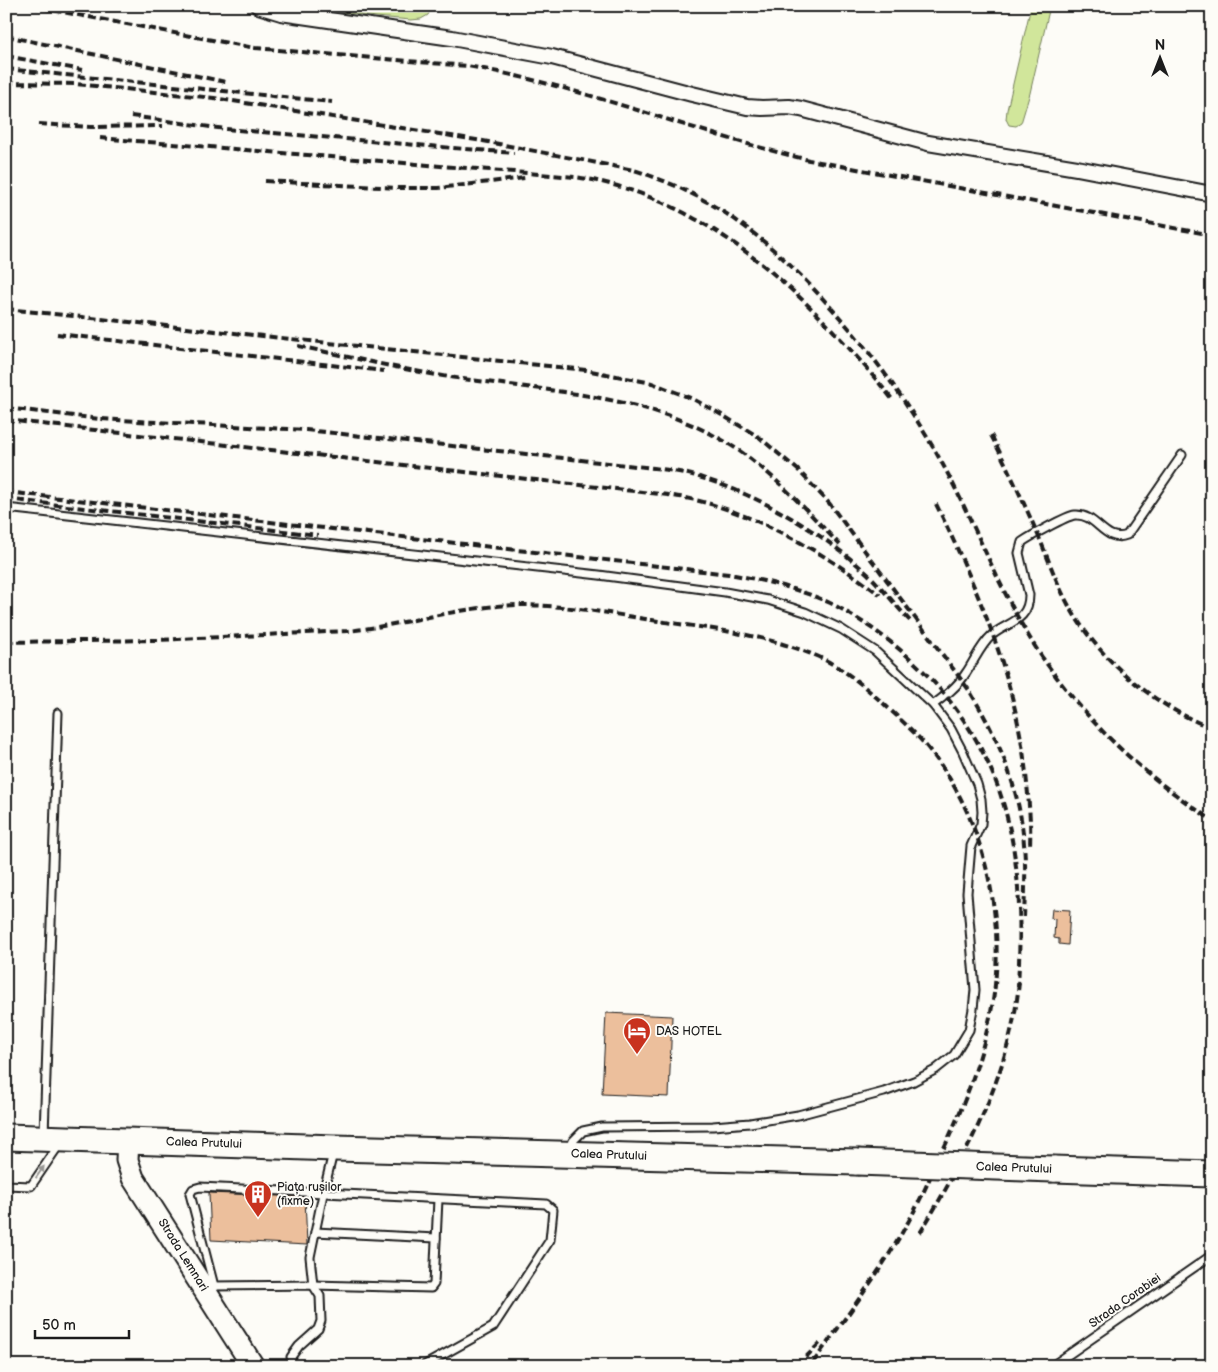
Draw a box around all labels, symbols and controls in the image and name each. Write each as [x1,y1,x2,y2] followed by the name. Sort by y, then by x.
[1136,32,1186,82] north arrow
[1155,37,1165,54] text: N
[622,1016,652,1055] hotel icon: DAS HOTEL
[656,1024,722,1039] place label: DAS HOTEL
[166,1134,242,1152] street label: Calea Prutului
[571,1146,647,1164] street label: Calea Prutului
[976,1159,1052,1177] street label: Calea Prutului
[35,1165,45,1179] one-way arrow
[243,1179,273,1218] building icon: Piața rușilor (fixme)
[277,1180,342,1209] place label: Piața rușilor (fixme)
[155,1216,211,1294] street label: Strada Lemnari
[1086,1271,1164,1331] street label: Strada Corabiei
[35,1307,129,1339] scale bar
[42,1316,76,1335] text: 50 m

